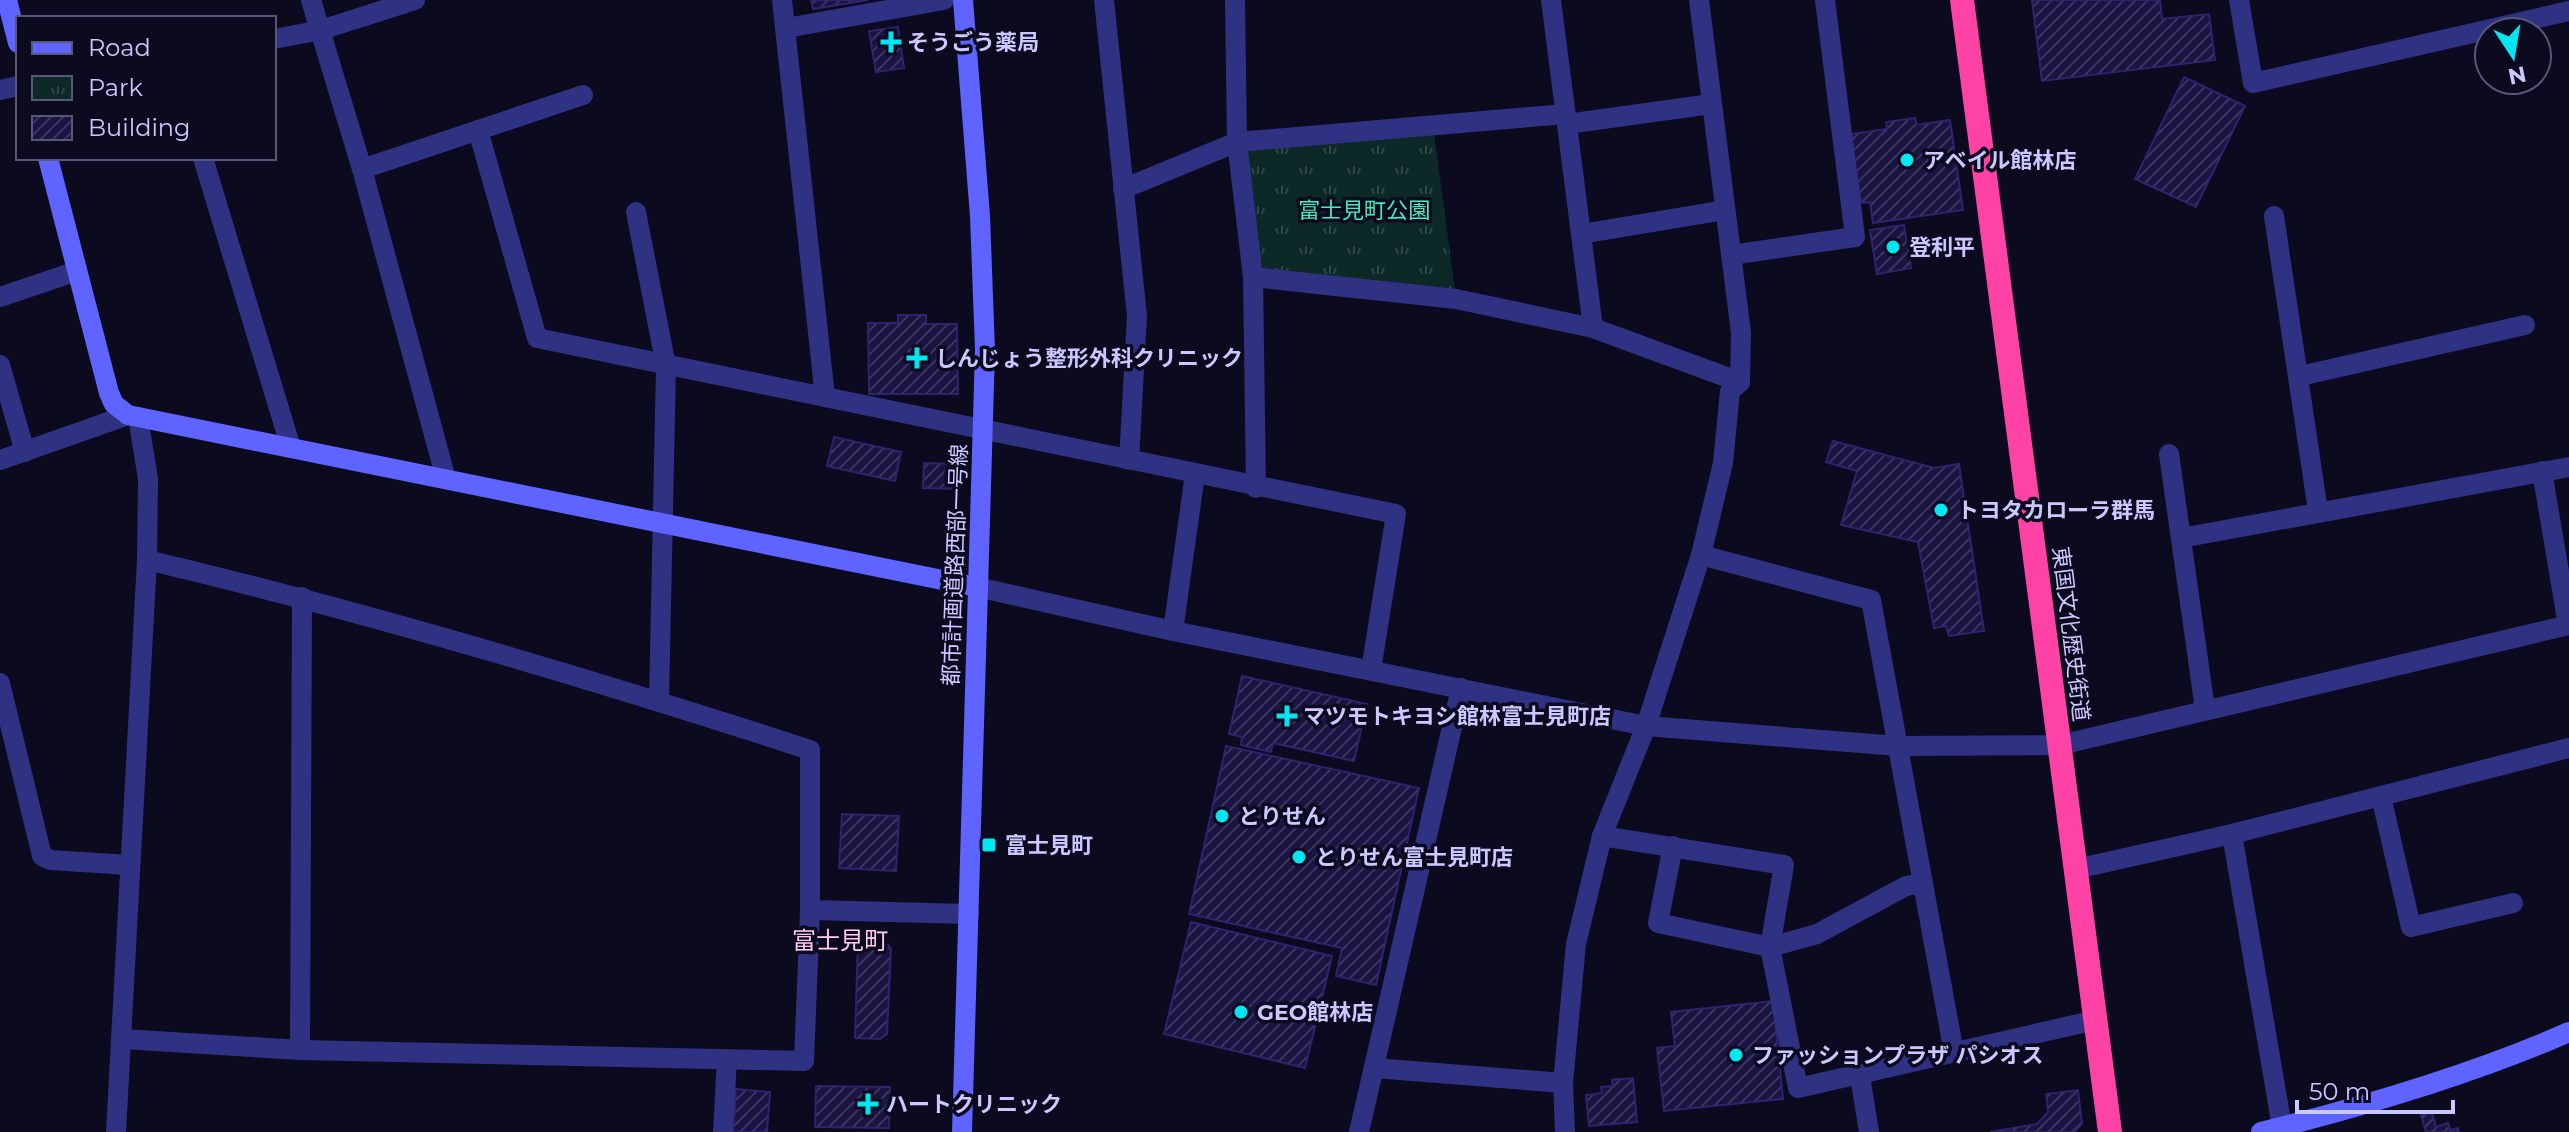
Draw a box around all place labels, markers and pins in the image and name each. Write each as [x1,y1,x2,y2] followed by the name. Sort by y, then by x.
[907,29,1039,56] place label: そうごう薬局
[882,33,900,51] marker: そうごう薬局
[1923,147,2077,174] place label: アベイル館林店
[1898,151,1916,169] marker: アベイル館林店
[1909,234,1975,261] place label: 登利平
[1884,238,1902,256] marker: 登利平
[935,345,1243,372] place label: しんじょう整形外科クリニック
[906,347,928,369] marker: しんじょう整形外科クリニック
[1957,497,2155,524] place label: トヨタカローラ群馬
[1932,501,1950,519] marker: トヨタカローラ群馬
[1303,703,1611,730] place label: マツモトキヨシ館林富士見町店
[1278,707,1296,725] marker: マツモトキヨシ館林富士見町店
[1238,803,1326,830] place label: とりせん
[1213,807,1231,825] marker: とりせん
[1005,832,1093,859] place label: 富士見町
[980,836,998,854] marker: 富士見町
[1315,844,1513,871] place label: とりせん富士見町店
[1290,848,1308,866] marker: とりせん富士見町店
[1257,999,1373,1026] place label: GEO館林店
[1232,1003,1250,1021] marker: GEO館林店
[1752,1042,2044,1069] place label: ファッションプラザ パシオス
[1727,1046,1745,1064] marker: ファッションプラザ パシオス
[886,1091,1062,1118] place label: ハートクリニック
[857,1093,879,1115] marker: ハートクリニック

